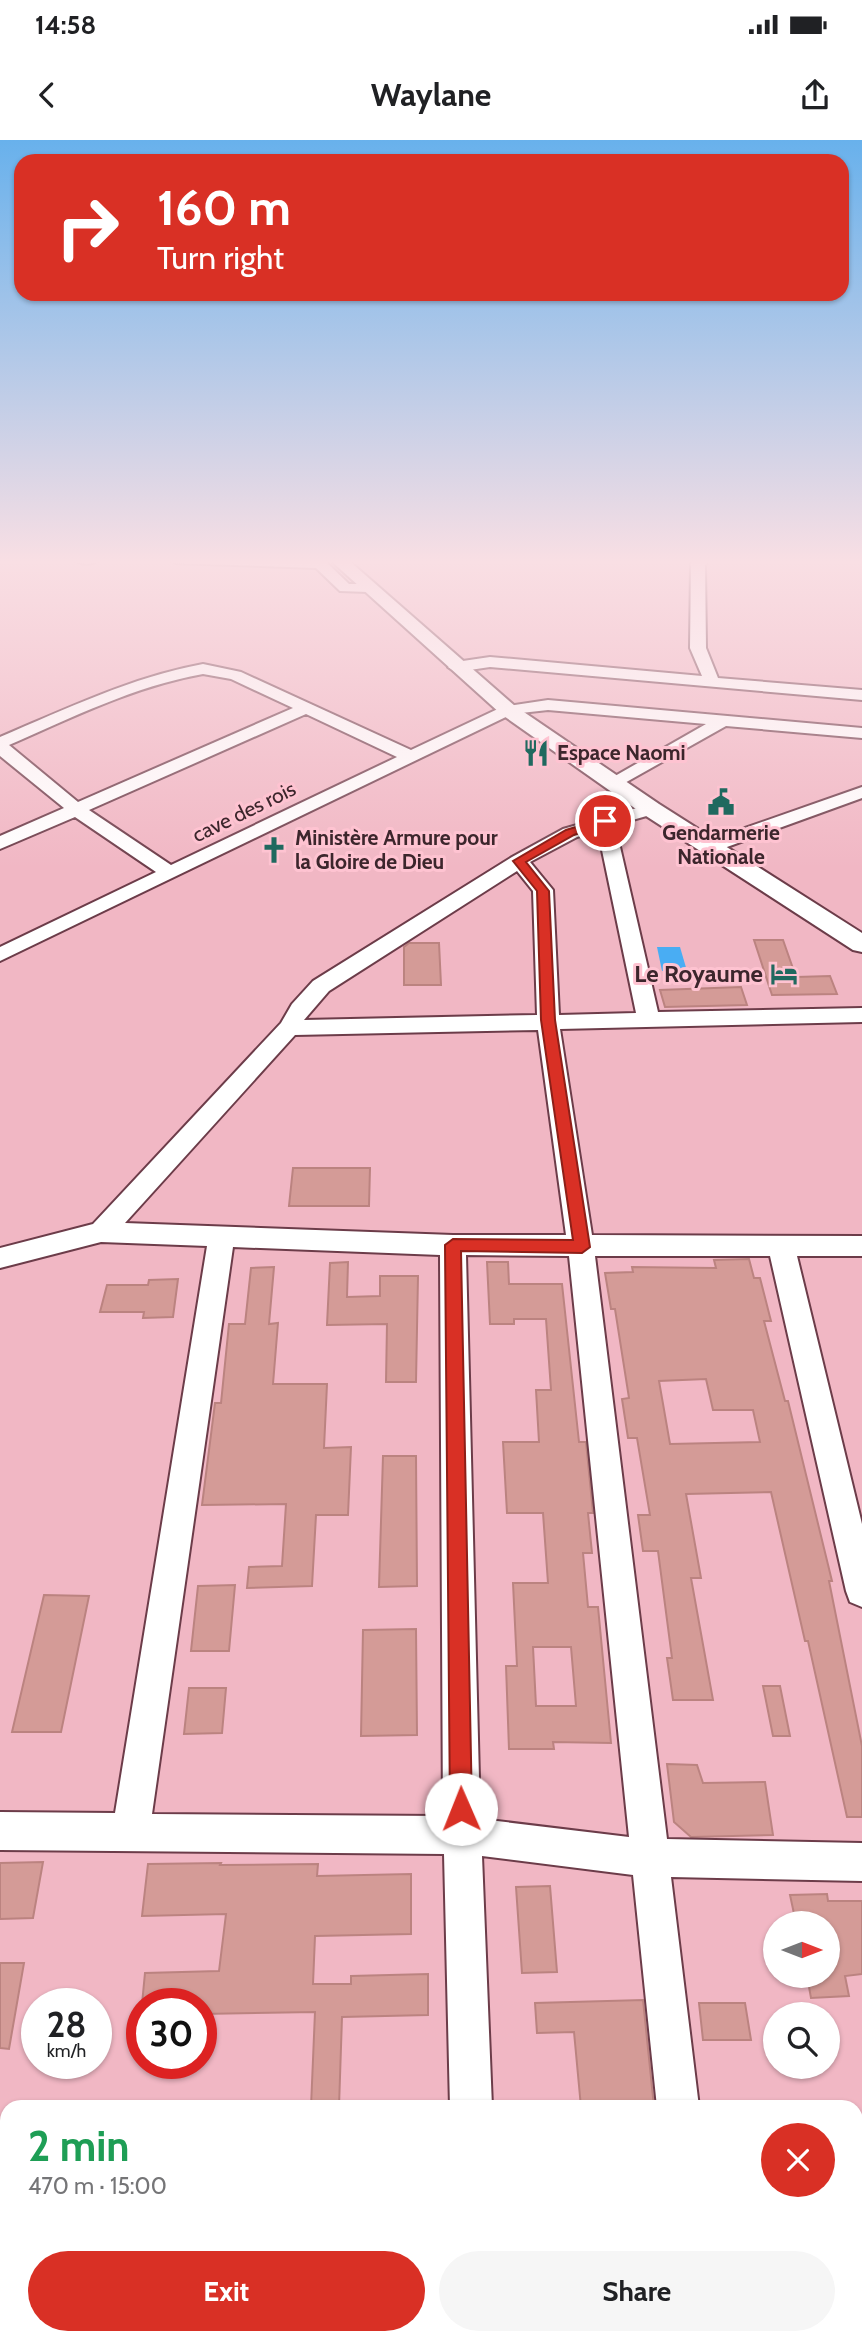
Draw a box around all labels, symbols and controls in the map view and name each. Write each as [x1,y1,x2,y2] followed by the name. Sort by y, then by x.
[35,9,96,41] text: 14:58
[371,75,491,114] text: Waylane
[28,76,66,114] icon: back
[796,76,834,114] icon: share
[157,178,291,237] text: 160 m
[42,182,133,273] icon: right
[157,238,284,277] text: Turn right
[521,738,551,768] restaurant icon: Espace Naomi
[557,740,686,765] place label: Espace Naomi
[188,776,300,847] street label: cave des rois
[706,787,736,817] public building icon: Gendarmerie Nationale
[575,791,635,851] pin
[586,802,624,840] icon: arrive
[662,820,780,869] place label: Gendarmerie Nationale
[295,825,498,874] place label: Ministère Armure pour la Gloire de Dieu
[259,835,289,865] church icon: Ministère Armure pour la Gloire de Dieu
[634,959,763,988] place label: Le Royaume
[769,959,799,989] hotel icon: Le Royaume
[424,1772,498,1846] position arrow
[763,1911,840,1988] north arrow
[763,1911,840,2079] map controls
[126,1988,217,2079] speed limit sign: 30
[763,2002,840,2079] button: search
[47,2003,86,2046] text: 28
[47,2040,86,2062] text: km/h
[28,2120,129,2172] text: 2 min
[761,2123,835,2197] button: close
[28,2172,167,2200] text: 470 m · 15:00
[28,2251,425,2331] button: Exit
[439,2251,835,2331] button: Share

